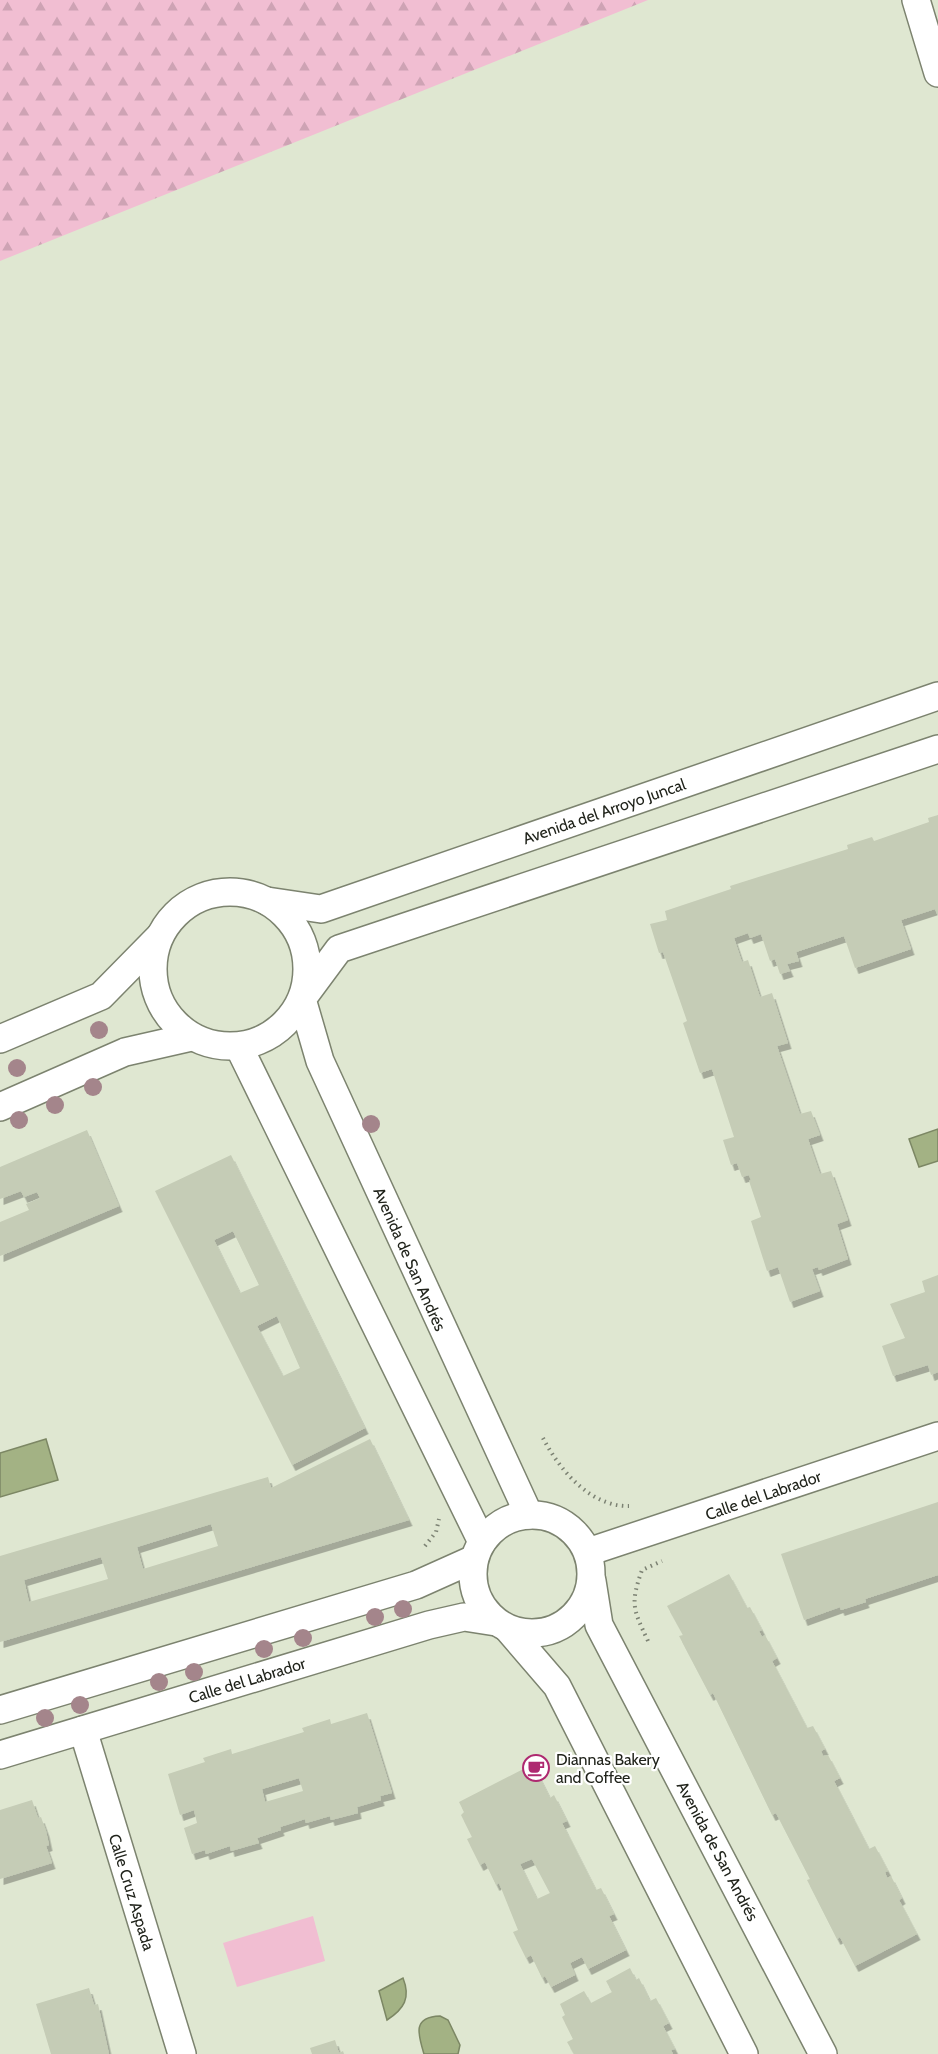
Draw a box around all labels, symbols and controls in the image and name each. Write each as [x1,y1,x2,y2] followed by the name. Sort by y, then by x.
[520,775,688,848] street label: Avenida del Arroyo Juncal
[369,1184,450,1334] street label: Avenida de San Andrés
[703,1466,824,1524] street label: Calle del Labrador
[186,1653,309,1707] street label: Calle del Labrador
[556,1750,660,1787] place label: Diannas Bakery and Coffee
[521,1753,551,1783] cafe icon: Diannas Bakery and Coffee
[673,1778,763,1925] street label: Avenida de San Andrés
[105,1832,158,1953] street label: Calle Cruz Aspada

